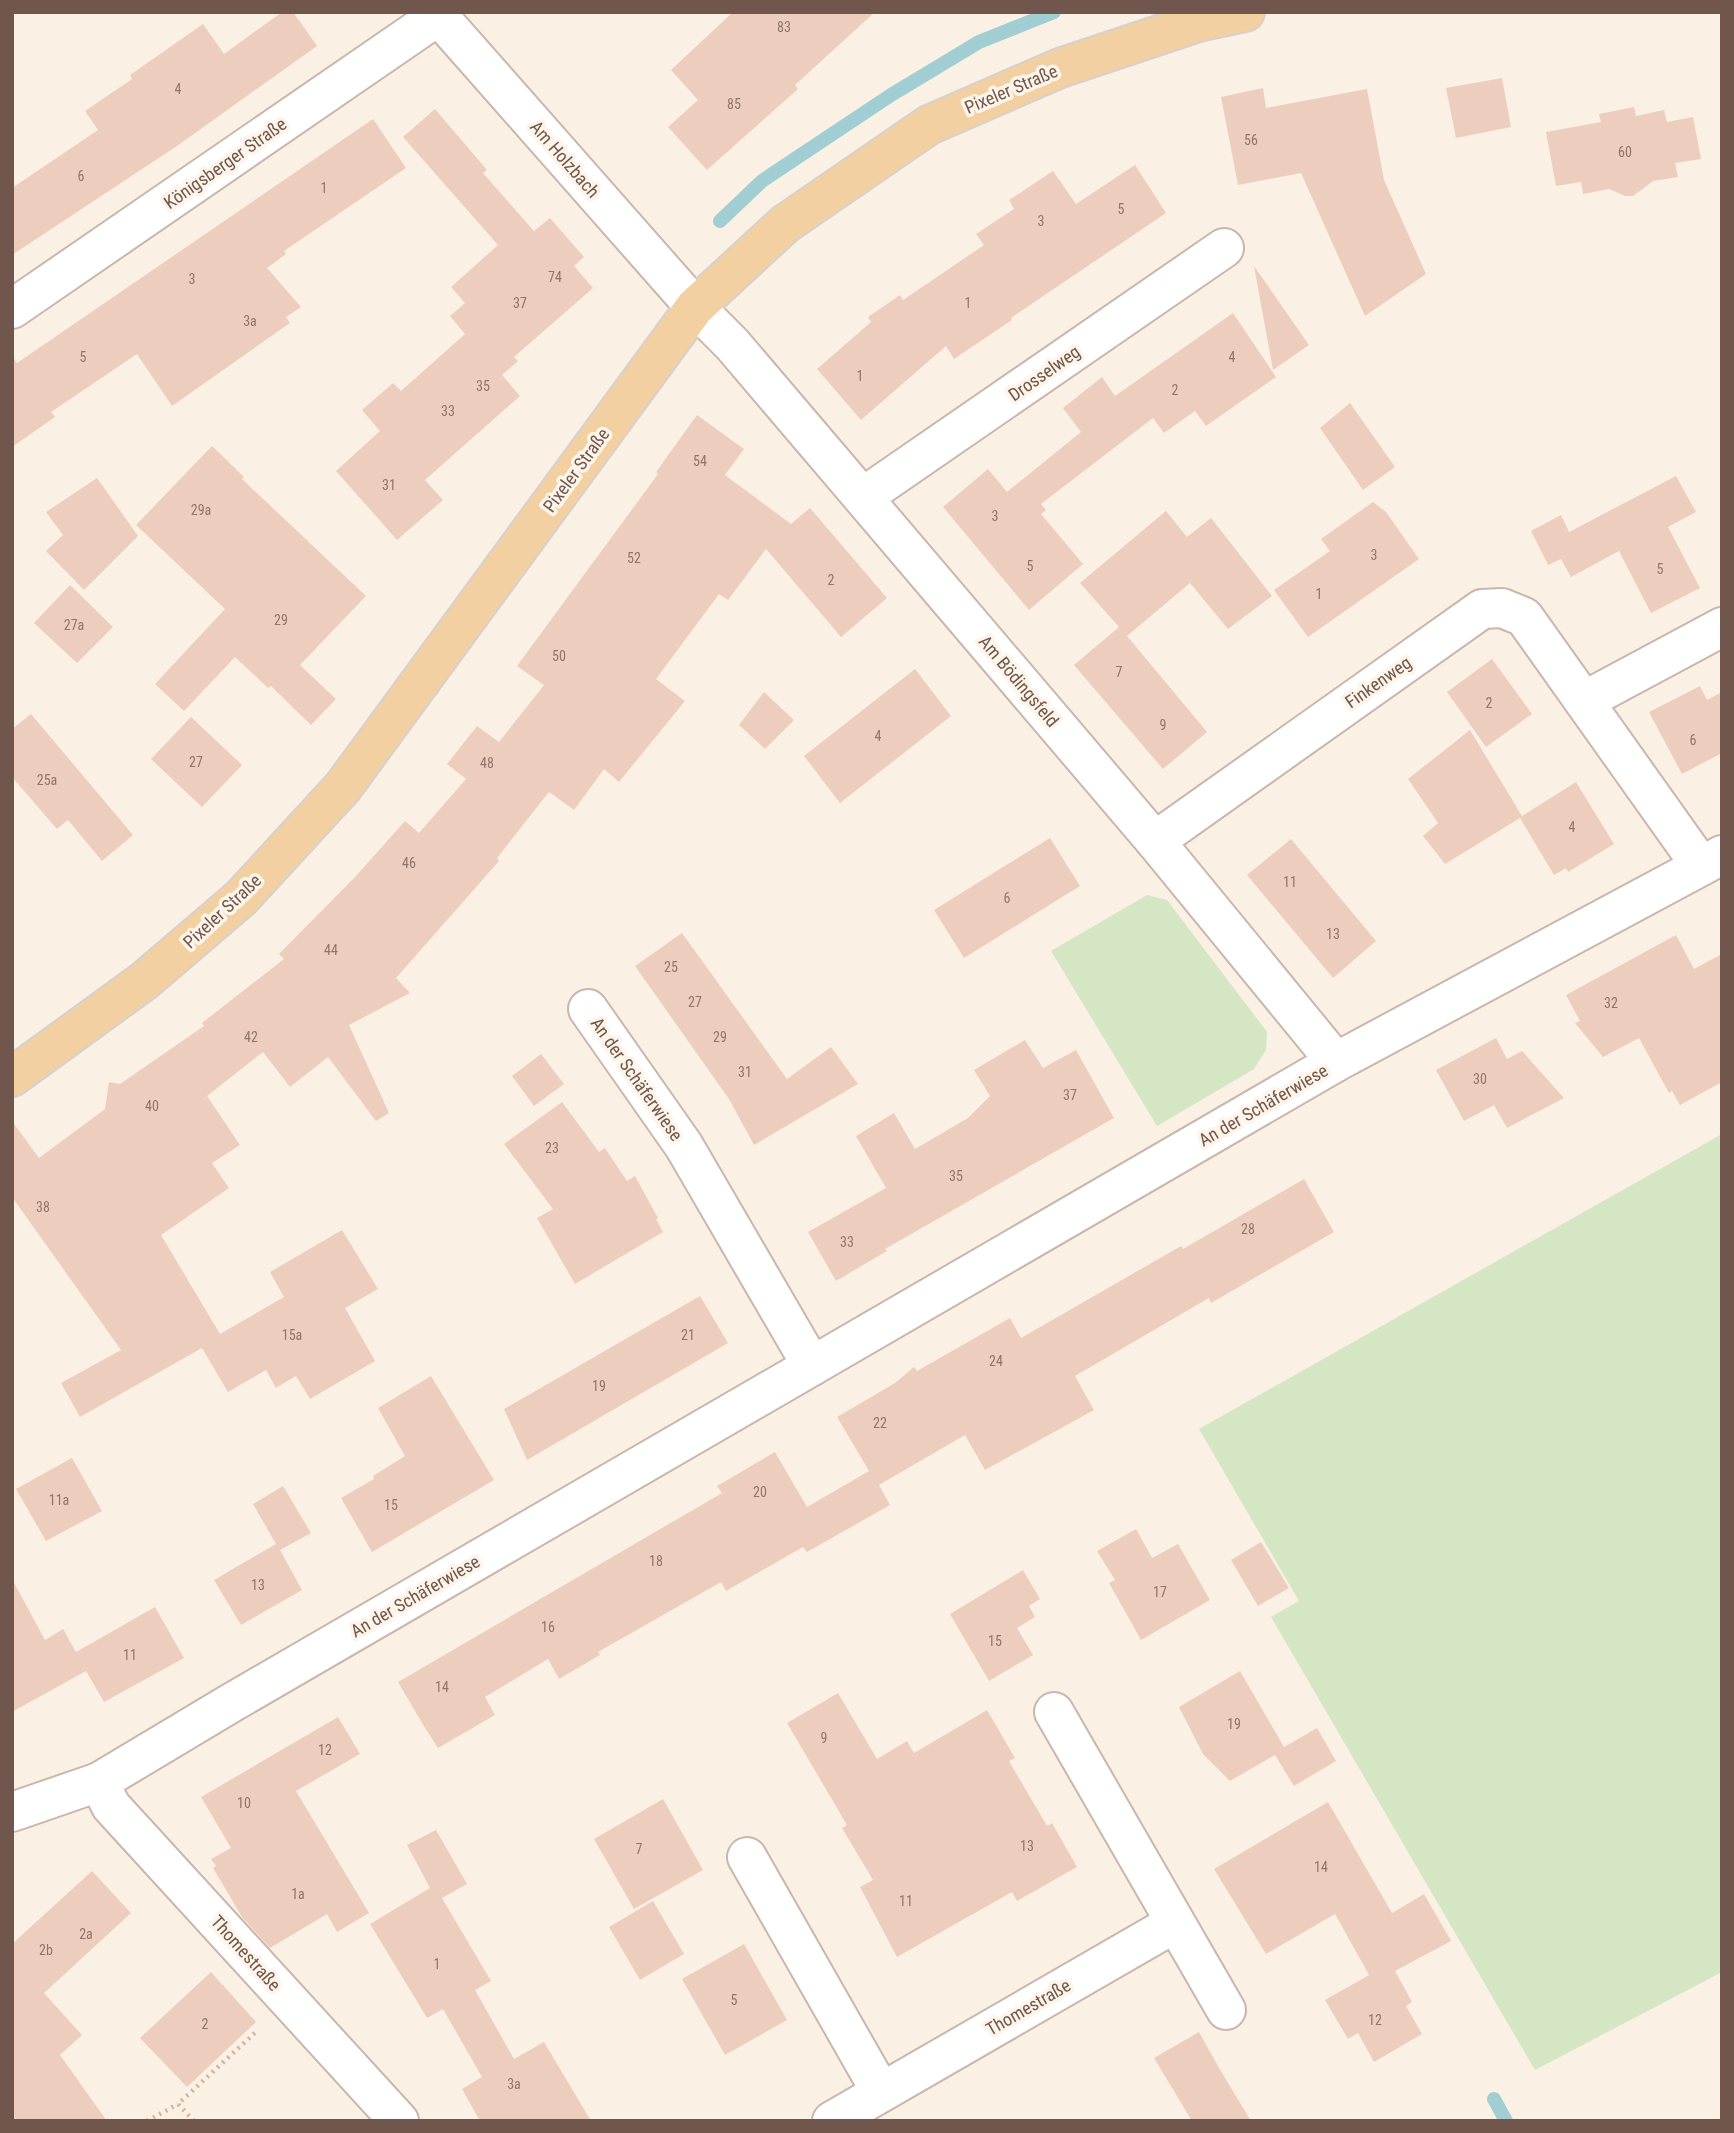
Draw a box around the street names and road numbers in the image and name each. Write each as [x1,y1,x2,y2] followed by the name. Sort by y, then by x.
[961,60,1061,118] street label: Pixeler Straße
[160,113,290,213] street label: Königsberger Straße
[526,116,604,202] street label: Am Holzbach
[1004,341,1084,405] street label: Drosselweg
[538,424,614,516] street label: Pixeler Straße
[975,631,1063,731] street label: Am Bödingsfeld
[1341,652,1415,712] street label: Finkenweg
[179,870,265,952] street label: Pixeler Straße
[587,1013,687,1145] street label: An der Schäferwiese
[1195,1059,1331,1151] street label: An der Schäferwiese
[347,1550,483,1642] street label: An der Schäferwiese
[207,1911,285,1995] street label: Thomestraße
[982,1974,1074,2040] street label: Thomestraße

